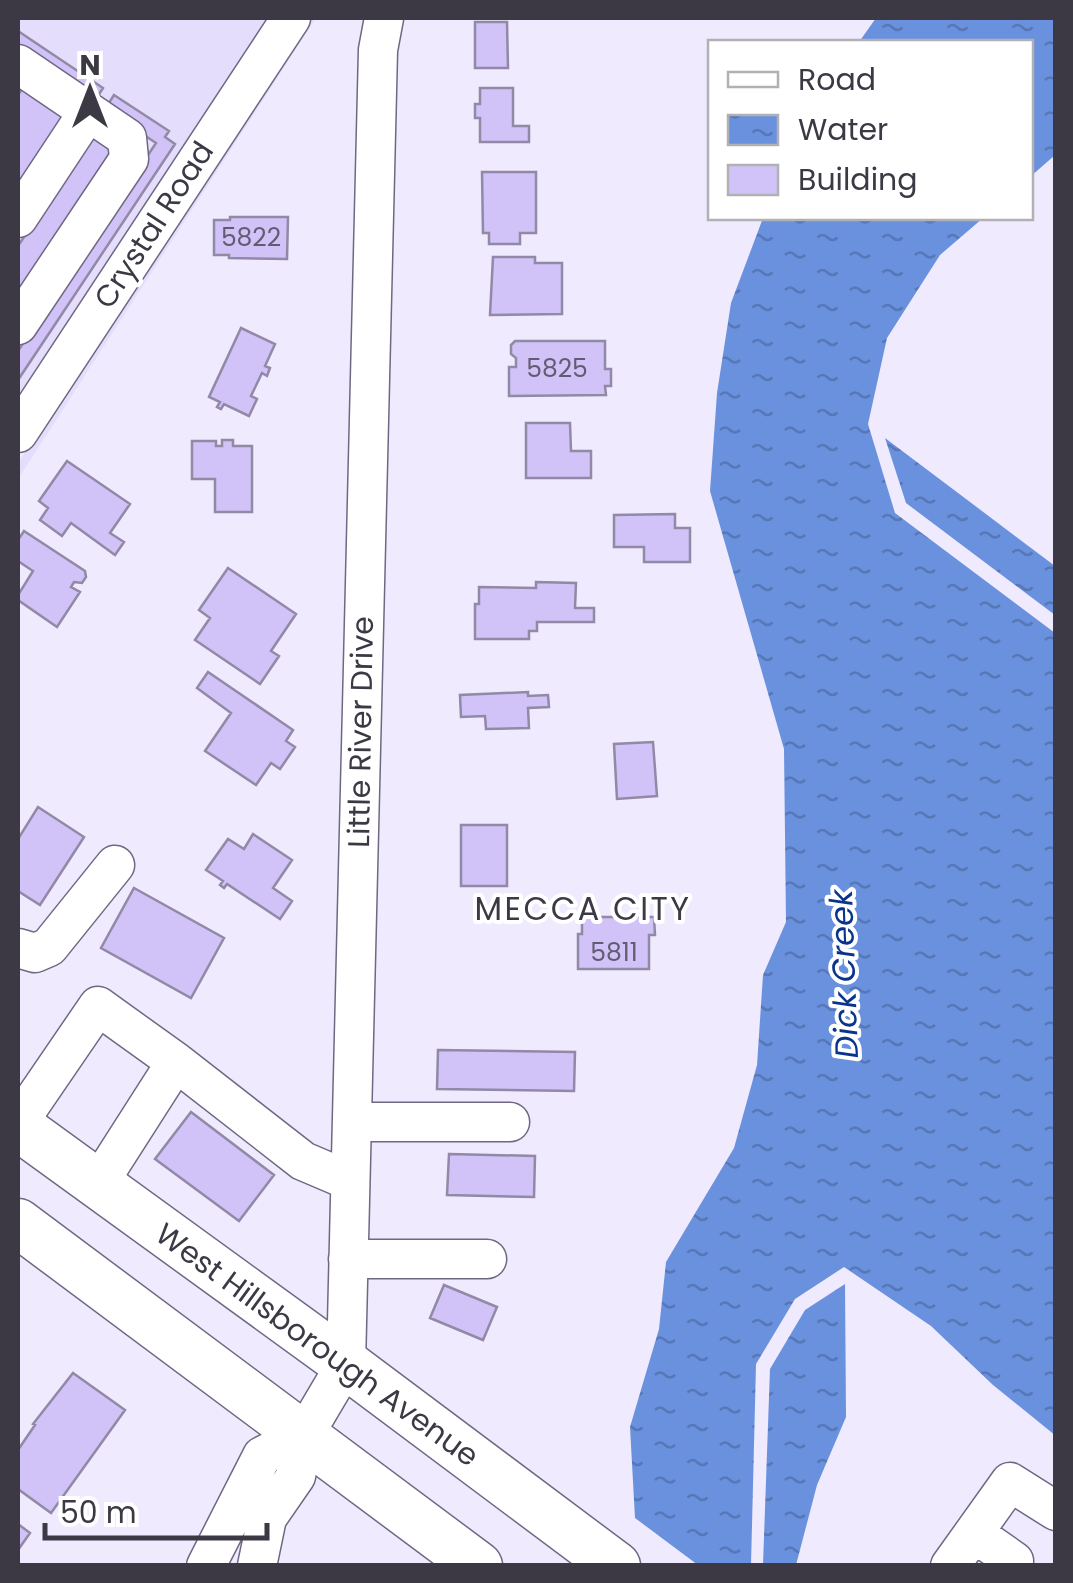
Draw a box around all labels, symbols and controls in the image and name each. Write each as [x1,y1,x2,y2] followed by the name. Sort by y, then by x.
[40,40,140,140] north arrow
[708,40,1033,220] legend
[79,46,101,85] text: N
[798,58,876,101] text: Road
[798,108,888,151] text: Water
[83,133,224,317] street label: Crystal Road
[798,158,918,201] text: Building
[221,220,281,255] house number: 5822
[526,351,588,386] house number: 5825
[337,616,384,848] street label: Little River Drive
[474,886,692,931] district label: MECCA CITY
[818,887,869,1059] water label: Dick Creek
[590,935,638,970] house number: 5811
[147,1213,488,1477] street label: West Hillsborough Avenue
[45,1478,268,1540] scale bar
[60,1491,137,1534] text: 50 m

